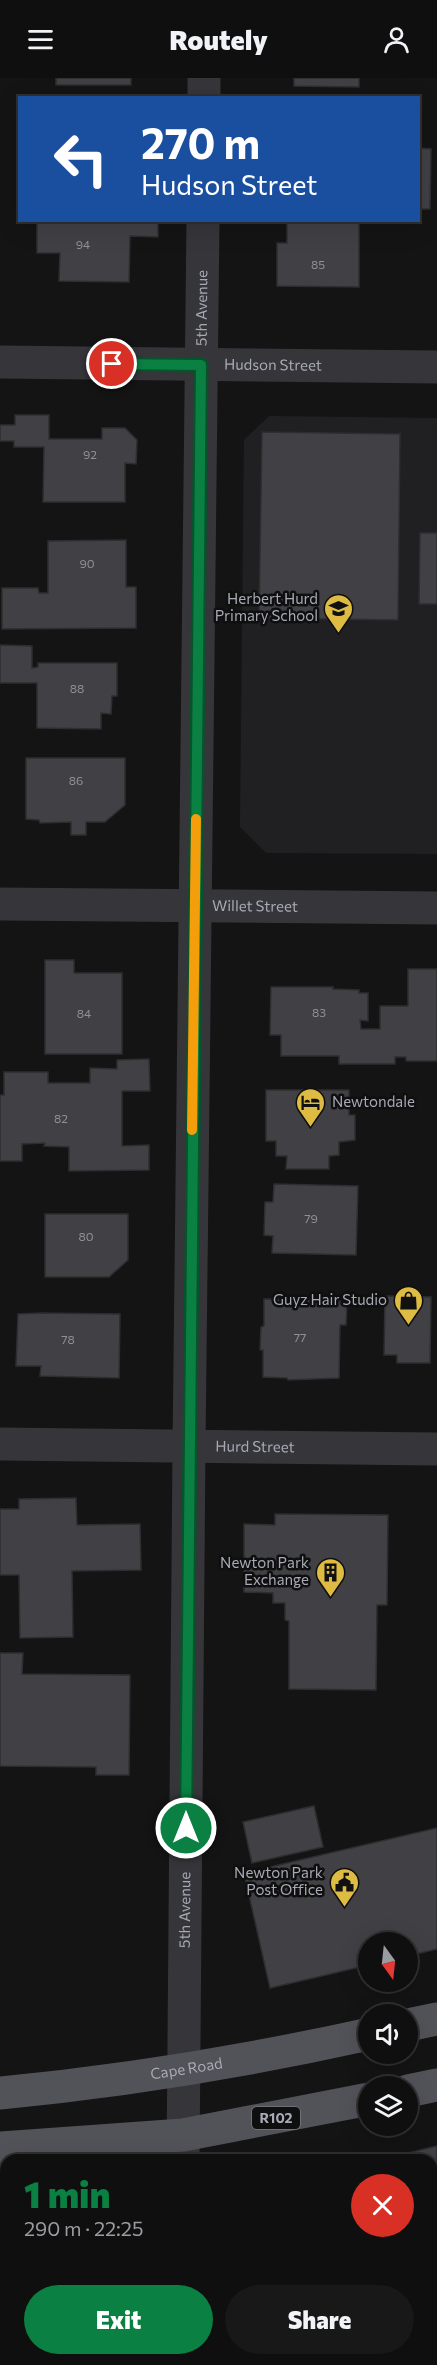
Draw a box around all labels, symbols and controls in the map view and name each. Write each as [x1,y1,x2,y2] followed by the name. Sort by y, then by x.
[24,23,57,56] icon: menu
[169,23,268,56] text: Routely
[380,23,413,56] icon: person
[141,116,260,168] text: 270 m
[42,120,120,198] icon: left
[141,168,317,201] text: Hudson Street
[76,237,90,251] house number: 94
[311,257,325,271] house number: 85
[192,270,210,346] street label: 5th Avenue
[86,338,137,389] pin
[95,347,128,380] icon: arrive
[224,355,322,374] street label: Hudson Street
[83,447,97,461] house number: 92
[79,556,95,570] house number: 90
[215,589,318,624] place label: Herbert Hurd Primary School
[323,592,355,634] school or university icon: Herbert Hurd Primary School
[70,681,84,695] house number: 88
[69,773,83,787] house number: 86
[212,896,298,915] street label: Willet Street
[312,1005,326,1019] house number: 83
[77,1006,91,1020] house number: 84
[295,1086,327,1128] hotel icon: Newtondale
[332,1092,415,1110] place label: Newtondale
[54,1111,68,1125] house number: 82
[304,1211,318,1225] house number: 79
[78,1229,94,1243] house number: 80
[392,1284,424,1326] shop icon: Guyz Hair Studio
[273,1290,387,1308] place label: Guyz Hair Studio
[294,1330,306,1344] house number: 77
[61,1332,75,1346] house number: 78
[215,1436,295,1455] street label: Hurd Street
[220,1553,309,1588] place label: Newton Park Exchange
[314,1556,346,1598] building icon: Newton Park Exchange
[154,1796,218,1860] position arrow
[234,1863,323,1898] place label: Newton Park Post Office
[328,1866,360,1908] public building icon: Newton Park Post Office
[175,1872,193,1948] street label: 5th Avenue
[358,1932,418,1992] north arrow
[358,1932,418,2136] map controls
[358,2004,418,2064] button: sound
[149,2053,224,2082] street label: Cape Road
[358,2076,418,2136] button: layers
[252,2107,300,2129] road number: R102
[24,2171,110,2215] text: 1 min
[351,2174,414,2237] button: close
[24,2216,143,2240] text: 290 m · 22:25
[24,2285,213,2354] button: Exit
[225,2285,414,2354] button: Share

